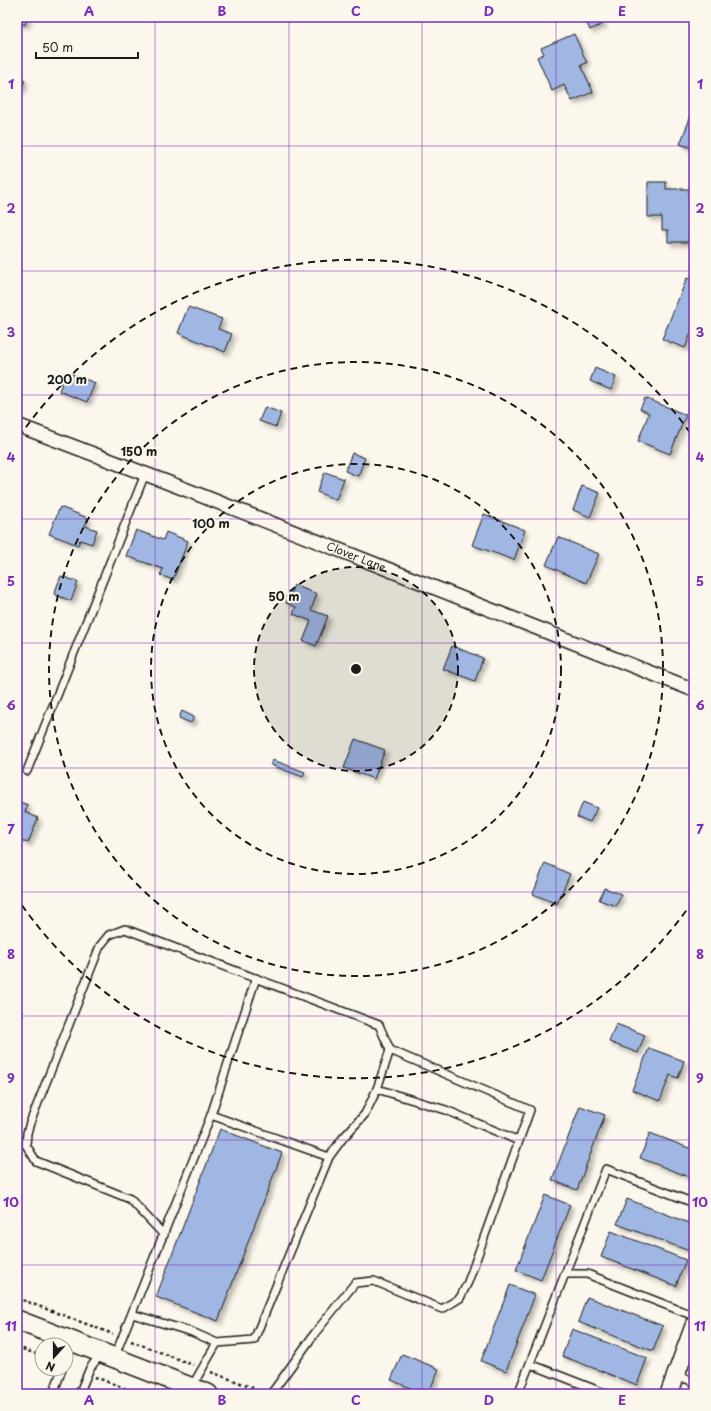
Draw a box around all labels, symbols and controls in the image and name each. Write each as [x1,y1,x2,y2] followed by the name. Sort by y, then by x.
[84,1,94,20] text: A
[218,1,227,20] text: B
[351,1,361,20] text: C
[484,1,494,20] text: D
[618,1,626,20] text: E
[36,34,138,60] scale bar
[42,38,73,56] text: 50 m
[8,74,14,93] text: 1
[697,74,703,93] text: 1
[6,198,16,217] text: 2
[695,198,705,217] text: 2
[7,322,16,341] text: 3
[696,322,705,341] text: 3
[47,370,87,388] text: 200 m
[121,442,157,460] text: 150 m
[7,447,16,466] text: 4
[696,447,705,466] text: 4
[192,514,230,532] text: 100 m
[324,537,389,576] street label: Clover Lane
[7,571,15,590] text: 5
[696,571,704,590] text: 5
[268,587,300,605] text: 50 m
[349,662,363,676] centre of rings
[6,695,16,714] text: 6
[695,695,705,714] text: 6
[7,819,15,838] text: 7
[696,819,704,838] text: 7
[7,944,15,963] text: 8
[696,944,704,963] text: 8
[7,1068,15,1087] text: 9
[696,1068,704,1087] text: 9
[3,1192,19,1211] text: 10
[692,1192,708,1211] text: 10
[5,1316,17,1335] text: 11
[694,1316,706,1335] text: 11
[34,1337,74,1377] north arrow
[43,1357,57,1376] text: N
[84,1390,94,1409] text: A
[218,1390,227,1409] text: B
[351,1390,361,1409] text: C
[484,1390,494,1409] text: D
[618,1390,626,1409] text: E

